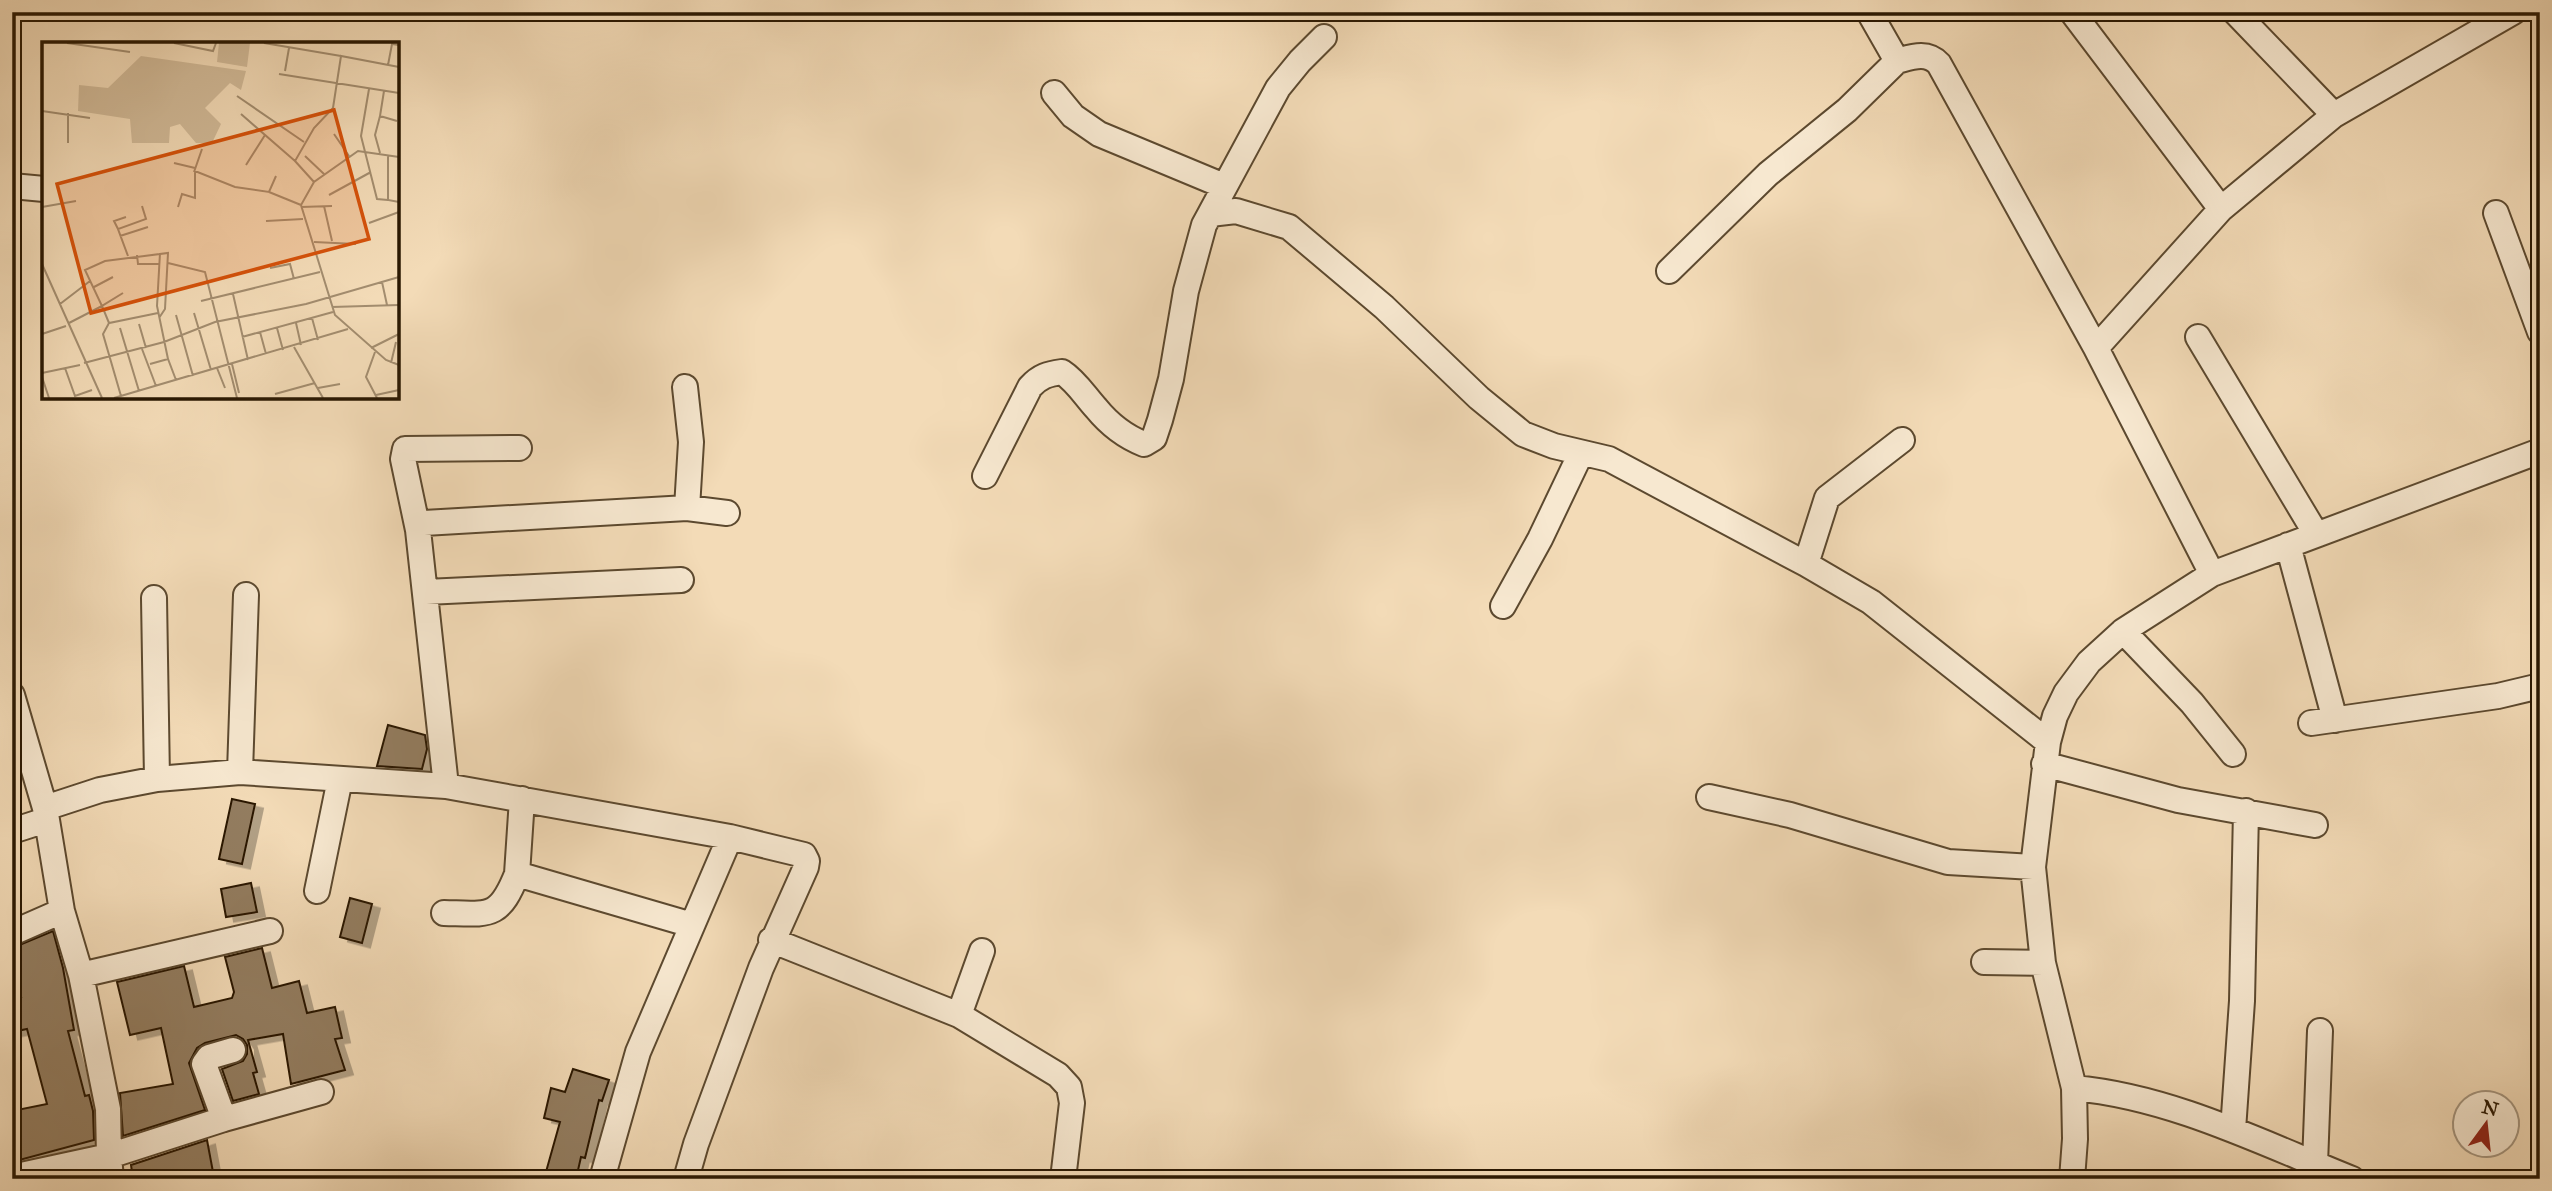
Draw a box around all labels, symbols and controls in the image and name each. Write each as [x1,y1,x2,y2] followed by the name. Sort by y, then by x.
[42,42,399,399] inset map
[2450,1090,2520,1160] north arrow
[2480,1095,2501,1121] text: N

